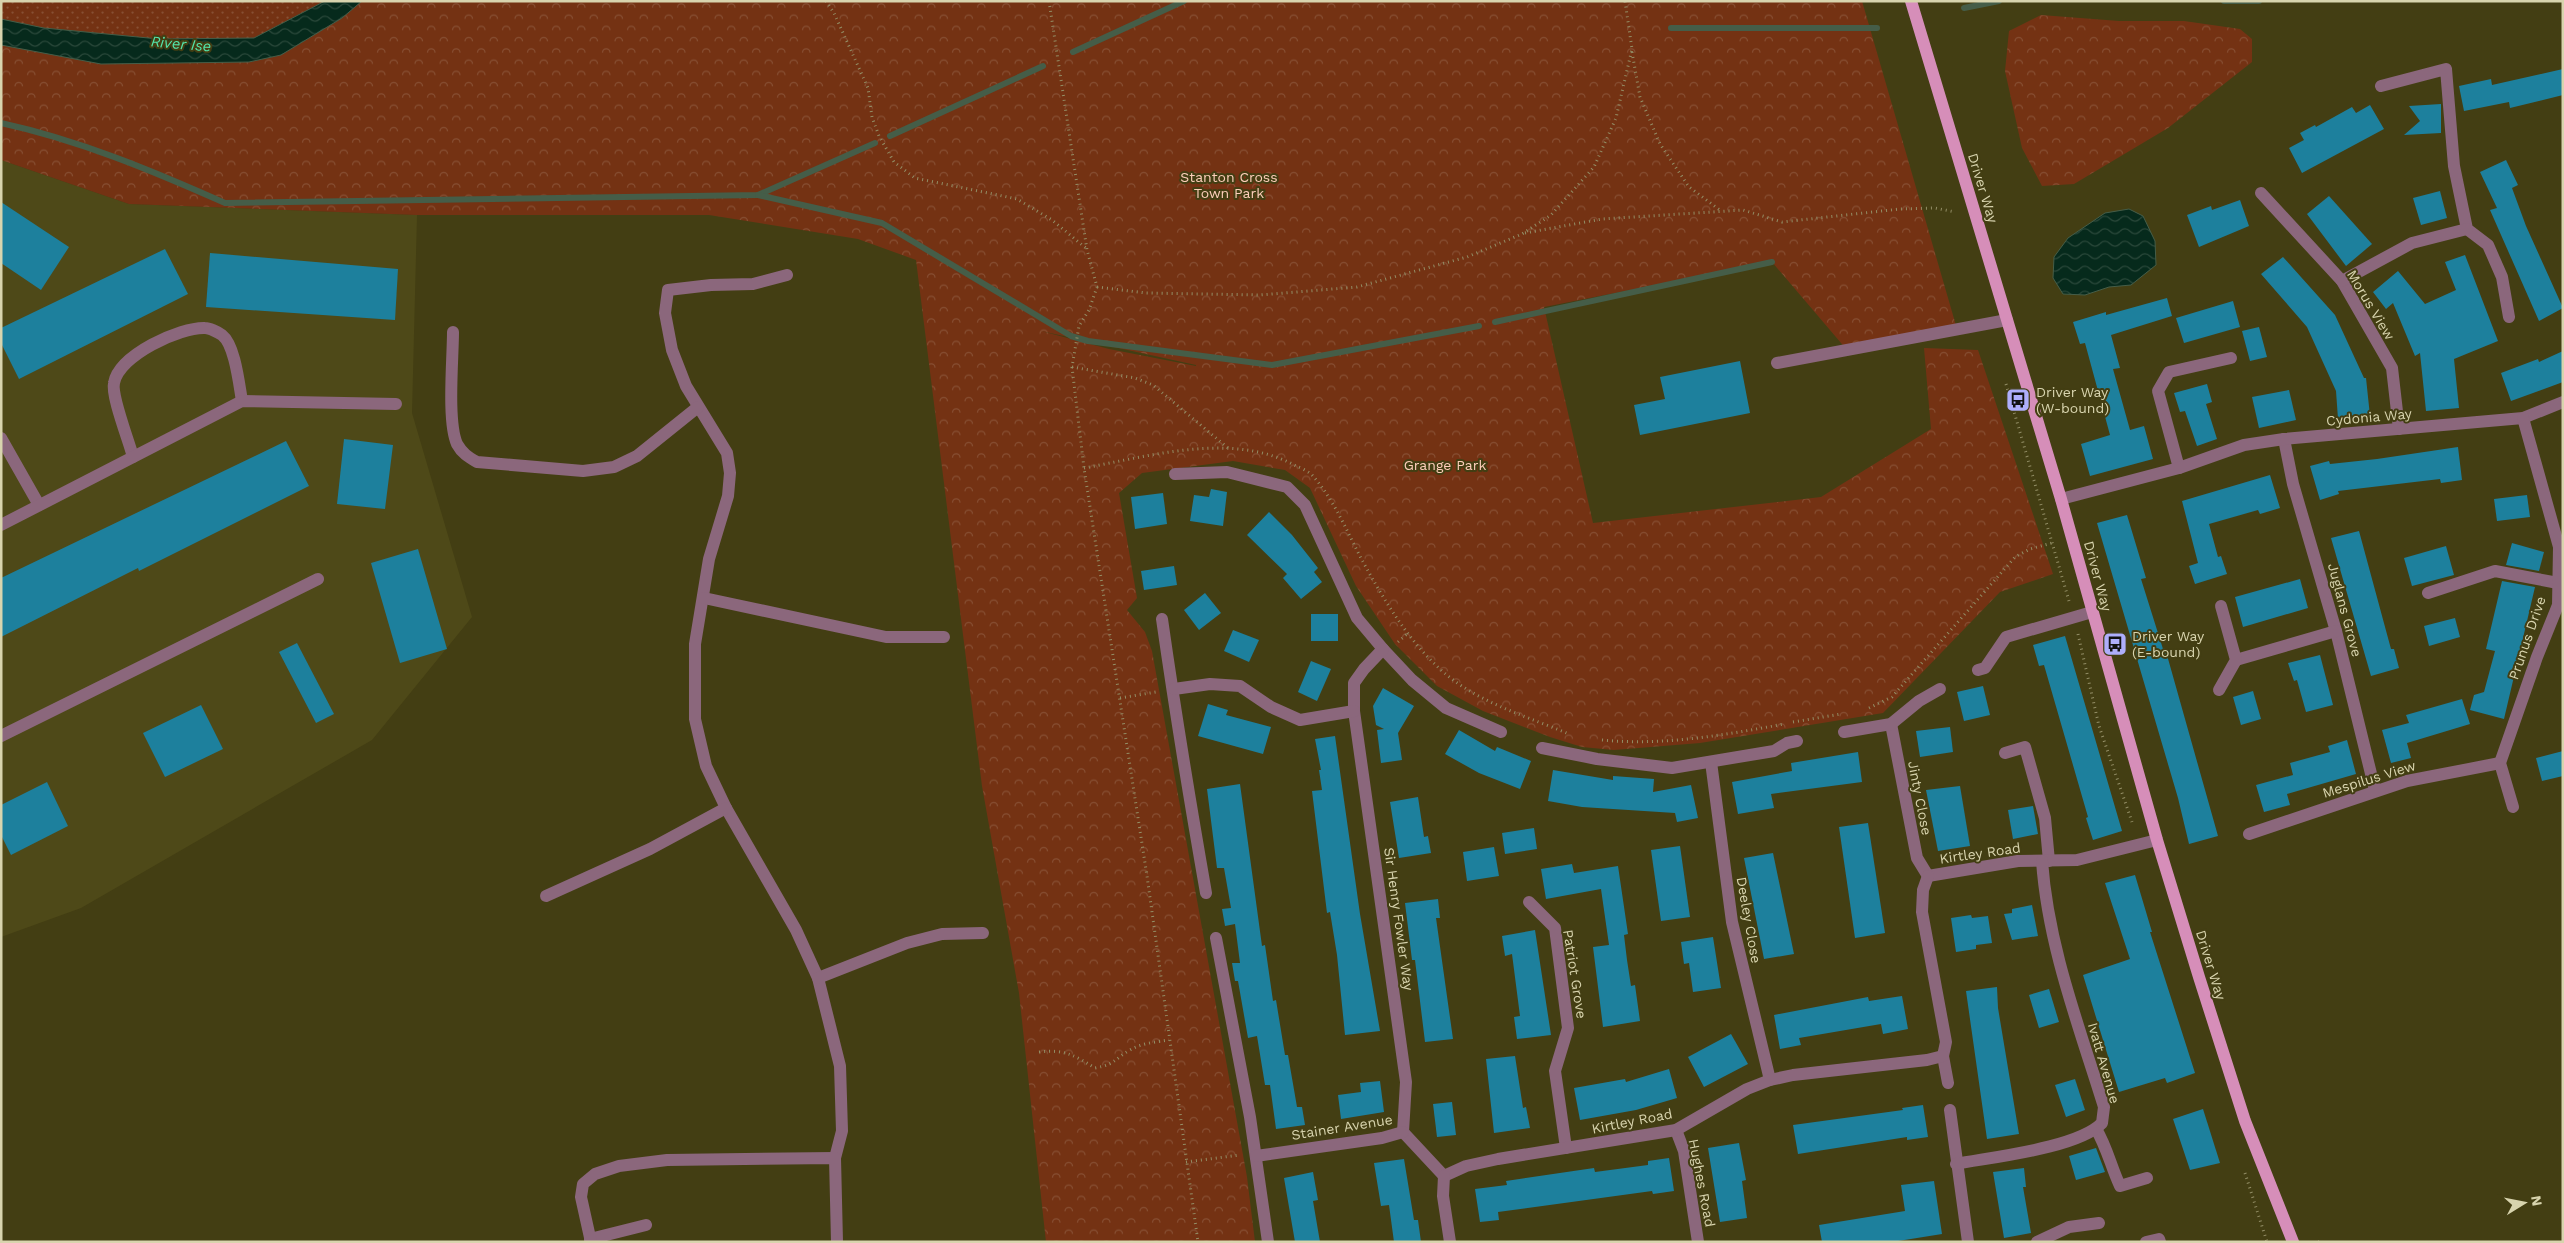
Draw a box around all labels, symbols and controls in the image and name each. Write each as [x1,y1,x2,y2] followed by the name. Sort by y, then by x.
[150,32,212,56] water label: River Ise
[1965,151,2001,226] street label: Driver Way
[1180,169,1278,201] park label: Stanton Cross Town Park
[2344,267,2398,343] street label: Morus View
[2036,384,2109,416] place label: Driver Way (W-bound)
[2005,387,2031,413] bus stop icon: Driver Way (W-bound)
[2325,405,2413,429] street label: Cydonia Way
[1404,457,1486,473] park label: Grange Park
[2081,539,2115,614] street label: Driver Way
[2325,561,2365,659] street label: Juglans Grove
[2505,594,2549,682] street label: Prunus Drive
[2132,628,2205,660] place label: Driver Way (E-bound)
[2102,631,2128,657] bus stop icon: Driver Way (E-bound)
[2320,757,2418,801] street label: Mespilus View
[1905,759,1935,837] street label: Jinty Close
[1938,839,2022,867] street label: Kirtley Road
[1381,846,1417,992] street label: Sir Henry Fowler Way
[1734,875,1764,965] street label: Deeley Close
[1560,928,1590,1020] street label: Patriot Grove
[2193,928,2229,1003] street label: Driver Way
[2085,1021,2123,1105] street label: Ivatt Avenue
[1590,1105,1674,1137] street label: Kirtley Road
[1290,1111,1394,1143] street label: Stainer Avenue
[1686,1138,1718,1228] street label: Hughes Road
[2499,1178,2549,1228] north arrow
[2528,1194,2546,1207] text: N

